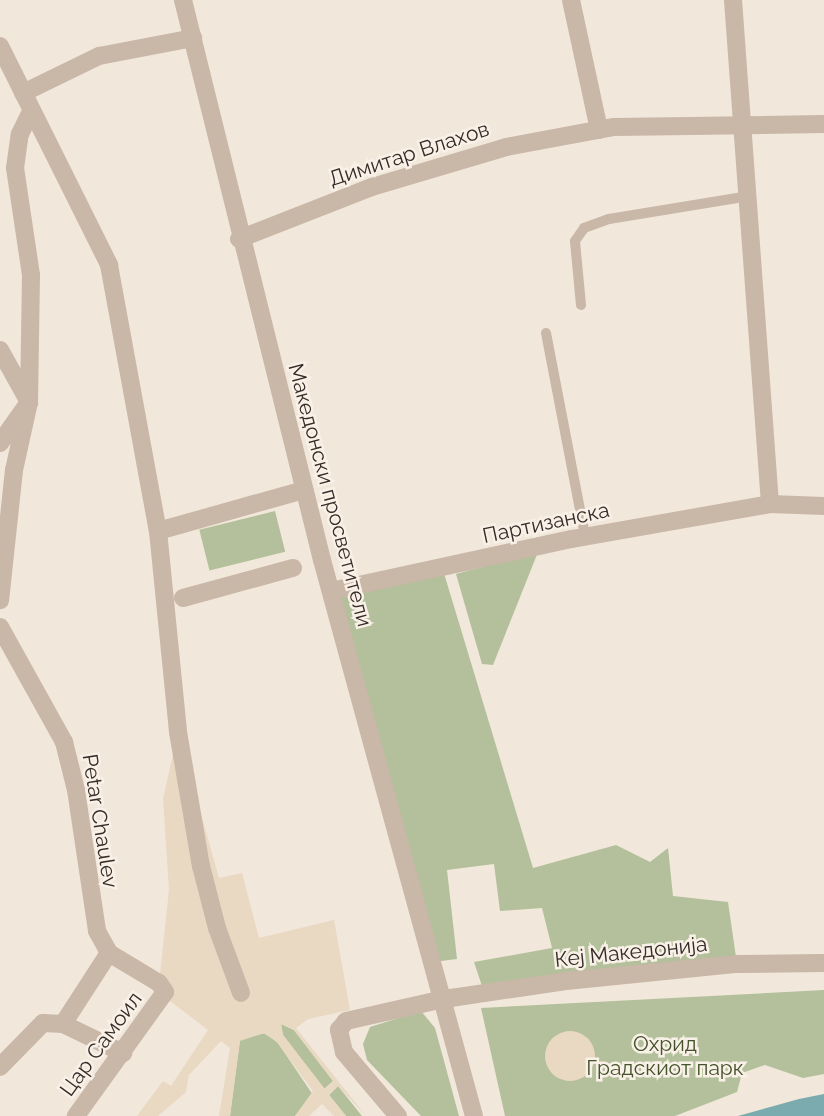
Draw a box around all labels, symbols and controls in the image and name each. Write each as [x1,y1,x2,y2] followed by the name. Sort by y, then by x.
[326,116,492,192] street label: Димитар Влахов
[283,361,377,629] street label: Македонски просветители
[480,497,612,549] street label: Партизанска
[77,752,123,890] street label: Petar Chaulev
[554,931,708,973] street label: Кеј Македонија
[55,987,147,1101] street label: Цар Самоил
[586,1031,744,1081] park label: Охрид Градскиот парк

